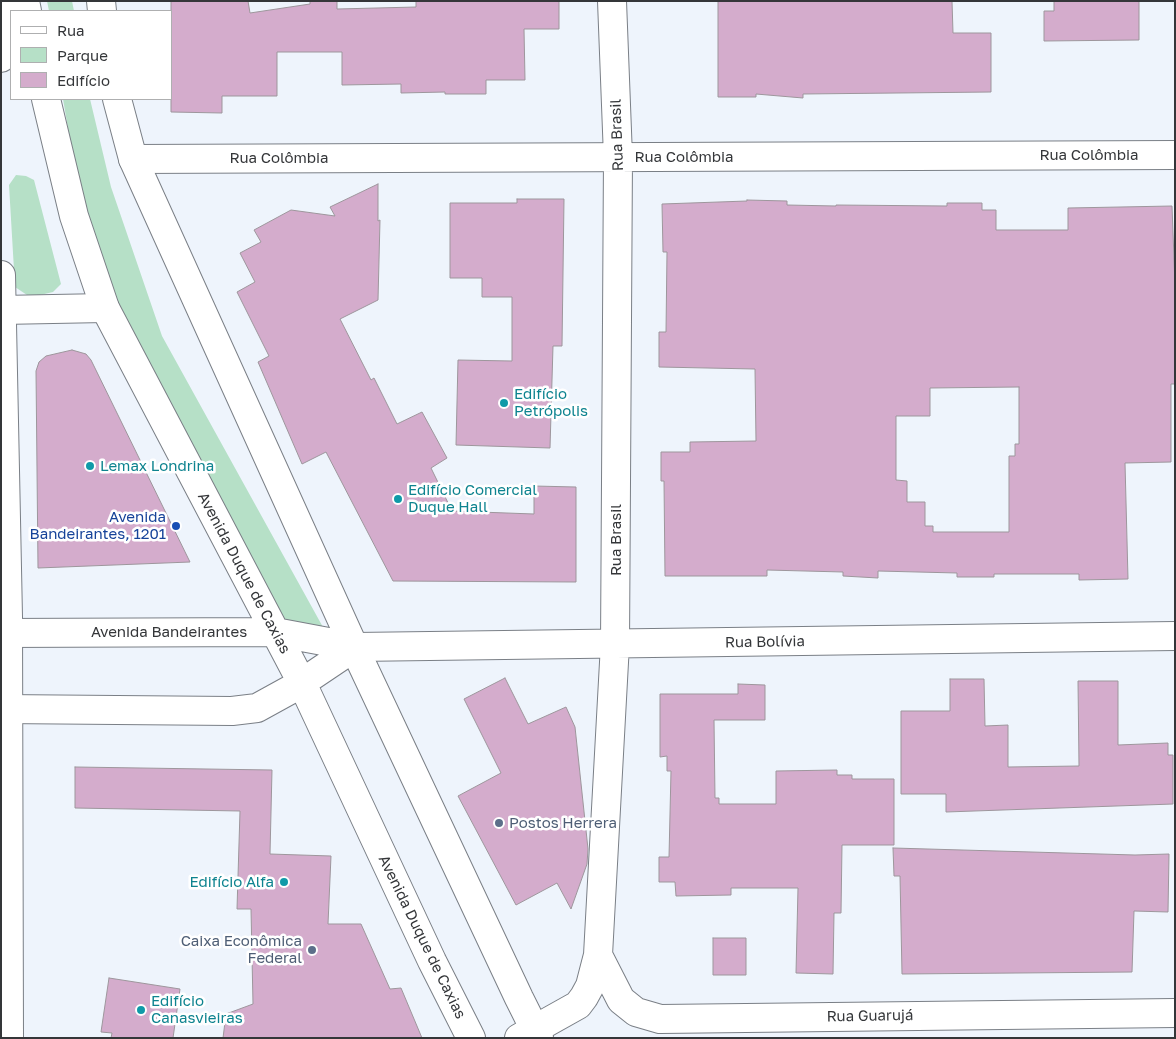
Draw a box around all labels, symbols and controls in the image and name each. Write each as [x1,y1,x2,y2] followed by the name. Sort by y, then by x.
[10,10,172,100] legend
[57,21,84,39] text: Rua
[57,46,108,64] text: Parque
[57,71,110,89] text: Edifício
[607,99,627,171] street label: Rua Brasil
[1039,146,1139,164] street label: Rua Colômbia
[634,148,734,166] street label: Rua Colômbia
[229,149,329,167] street label: Rua Colômbia
[514,385,588,420] place label: Edifício Petrópolis
[498,397,510,409] marker: Edifício Petrópolis
[100,457,214,475] place label: Lemax Londrina
[84,460,96,472] marker: Lemax Londrina
[408,481,537,516] place label: Edifício Comercial Duque Hall
[194,489,294,657] street label: Avenida Duque de Caxias
[392,493,404,505] marker: Edifício Comercial Duque Hall
[607,504,625,576] street label: Rua Brasil
[30,508,166,543] place label: Avenida Bandeirantes, 1201
[170,520,182,532] marker: Avenida Bandeirantes, 1201
[91,623,247,641] street label: Avenida Bandeirantes
[725,632,805,652] street label: Rua Bolívia
[509,814,617,832] place label: Postos Herrera
[493,817,505,829] marker: Postos Herrera
[374,852,470,1022] street label: Avenida Duque de Caxias
[189,873,274,891] place label: Edifício Alfa
[278,876,290,888] marker: Edifício Alfa
[181,932,302,967] place label: Caixa Econômica Federal
[306,944,318,956] marker: Caixa Econômica Federal
[151,992,243,1027] place label: Edifício Canasvieiras
[135,1004,147,1016] marker: Edifício Canasvieiras
[826,1006,914,1026] street label: Rua Guarujá

